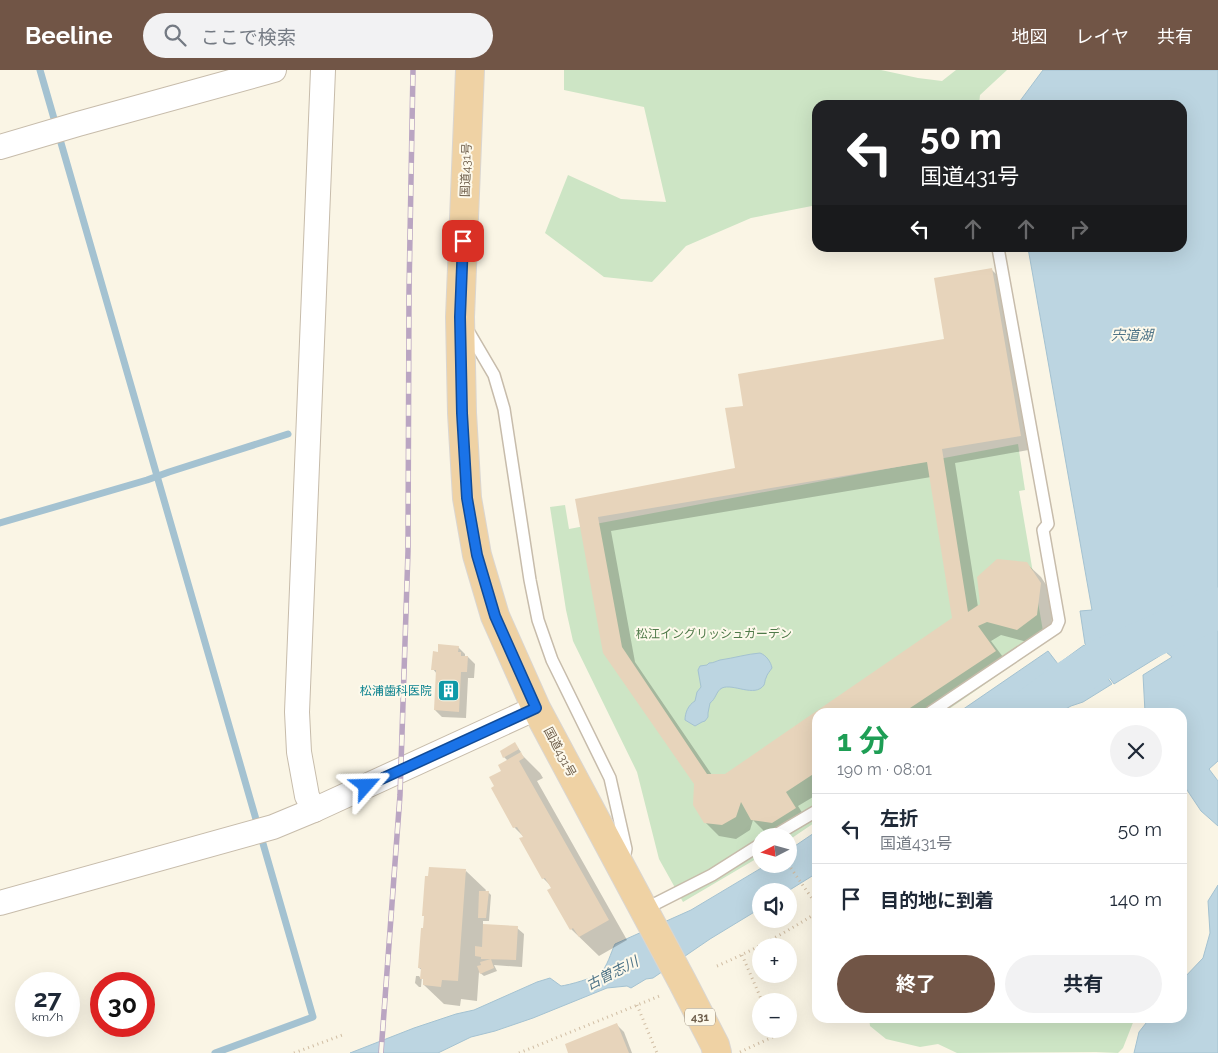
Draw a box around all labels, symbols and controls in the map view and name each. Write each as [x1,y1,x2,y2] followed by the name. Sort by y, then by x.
[143,13,493,58] search box
[25,21,113,50] text: Beeline
[161,21,189,49] icon: search
[201,26,296,48] text: ここで検索
[1012,26,1048,47] text: 地図
[1076,26,1129,47] text: レイヤ
[1157,26,1193,47] text: 共有
[920,116,1002,157] text: 50 m
[837,120,902,185] icon: left
[458,143,474,197] street label: 国道431号
[920,163,1019,189] text: 国道431号
[906,215,934,243] icon: left
[959,215,987,243] icon: ahead
[1012,215,1040,243] icon: ahead
[1065,215,1093,243] icon: right
[442,220,484,262] pin
[449,227,477,255] icon: arrive
[1111,327,1155,343] water label: 宍道湖
[636,627,792,641] park label: 松江イングリッシュガーデン
[436,679,460,703] building icon: 松浦歯科医院
[360,684,432,698] place label: 松浦歯科医院
[837,723,889,758] text: 1 分
[541,725,579,779] street label: 国道431号
[1110,725,1162,777] button: close
[339,759,391,811] position arrow
[837,760,932,779] text: 190 m · 08:01
[880,807,918,829] text: 左折
[837,815,865,843] icon: left
[1118,818,1162,840] text: 50 m
[752,828,798,872] north arrow
[752,828,797,1038] map controls
[880,834,952,853] text: 国道431号
[752,883,797,928] button: sound
[837,885,865,913] icon: arrive
[1110,888,1162,910] text: 140 m
[880,889,994,911] text: 目的地に到着
[752,938,797,983] button: +
[583,952,642,993] water label: 古曽志川
[837,955,995,1013] button: 終了
[1005,955,1162,1013] button: 共有
[90,972,155,1037] speed limit sign: 30
[33,983,62,1013] text: 27
[752,993,797,1038] button: −
[685,1009,715,1026] road number: 431
[32,1010,63,1024] text: km/h

